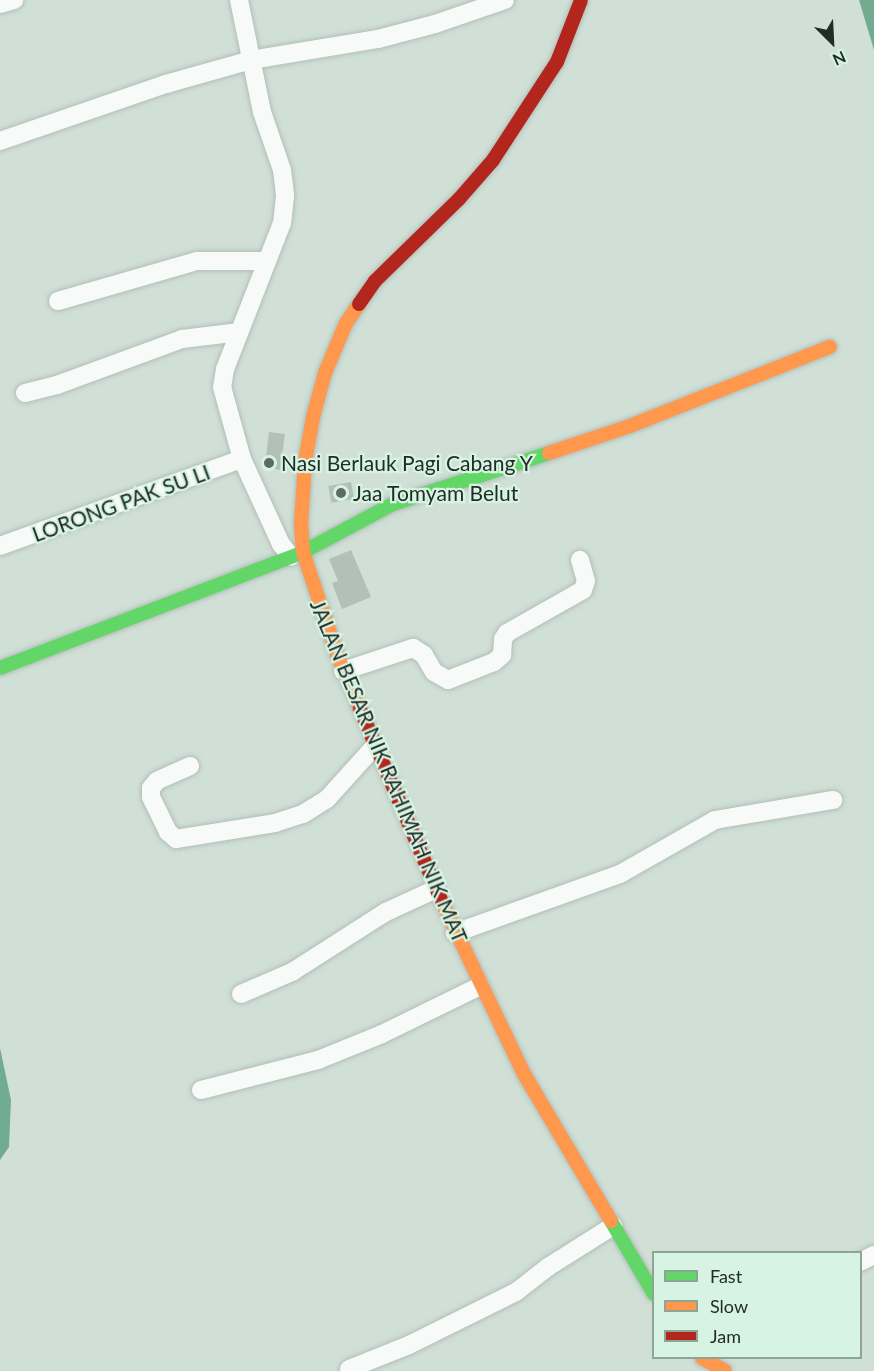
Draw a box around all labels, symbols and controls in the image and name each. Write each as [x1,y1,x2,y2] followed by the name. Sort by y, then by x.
[802,12,862,72] north arrow
[830,48,849,70] text: N
[281,450,534,476] place label: Nasi Berlauk Pagi Cabang Y
[262,456,276,470] marker: Nasi Berlauk Pagi Cabang Y
[29,459,213,547] street label: LORONG PAK SU LI
[353,480,519,506] place label: Jaa Tomyam Belut
[334,486,348,500] marker: Jaa Tomyam Belut
[305,596,473,946] street label: JALAN BESAR NIK RAHIMAH NIK MAT
[652,1251,862,1359] legend
[710,1265,742,1287] text: Fast
[710,1295,748,1317] text: Slow
[710,1325,741,1347] text: Jam

